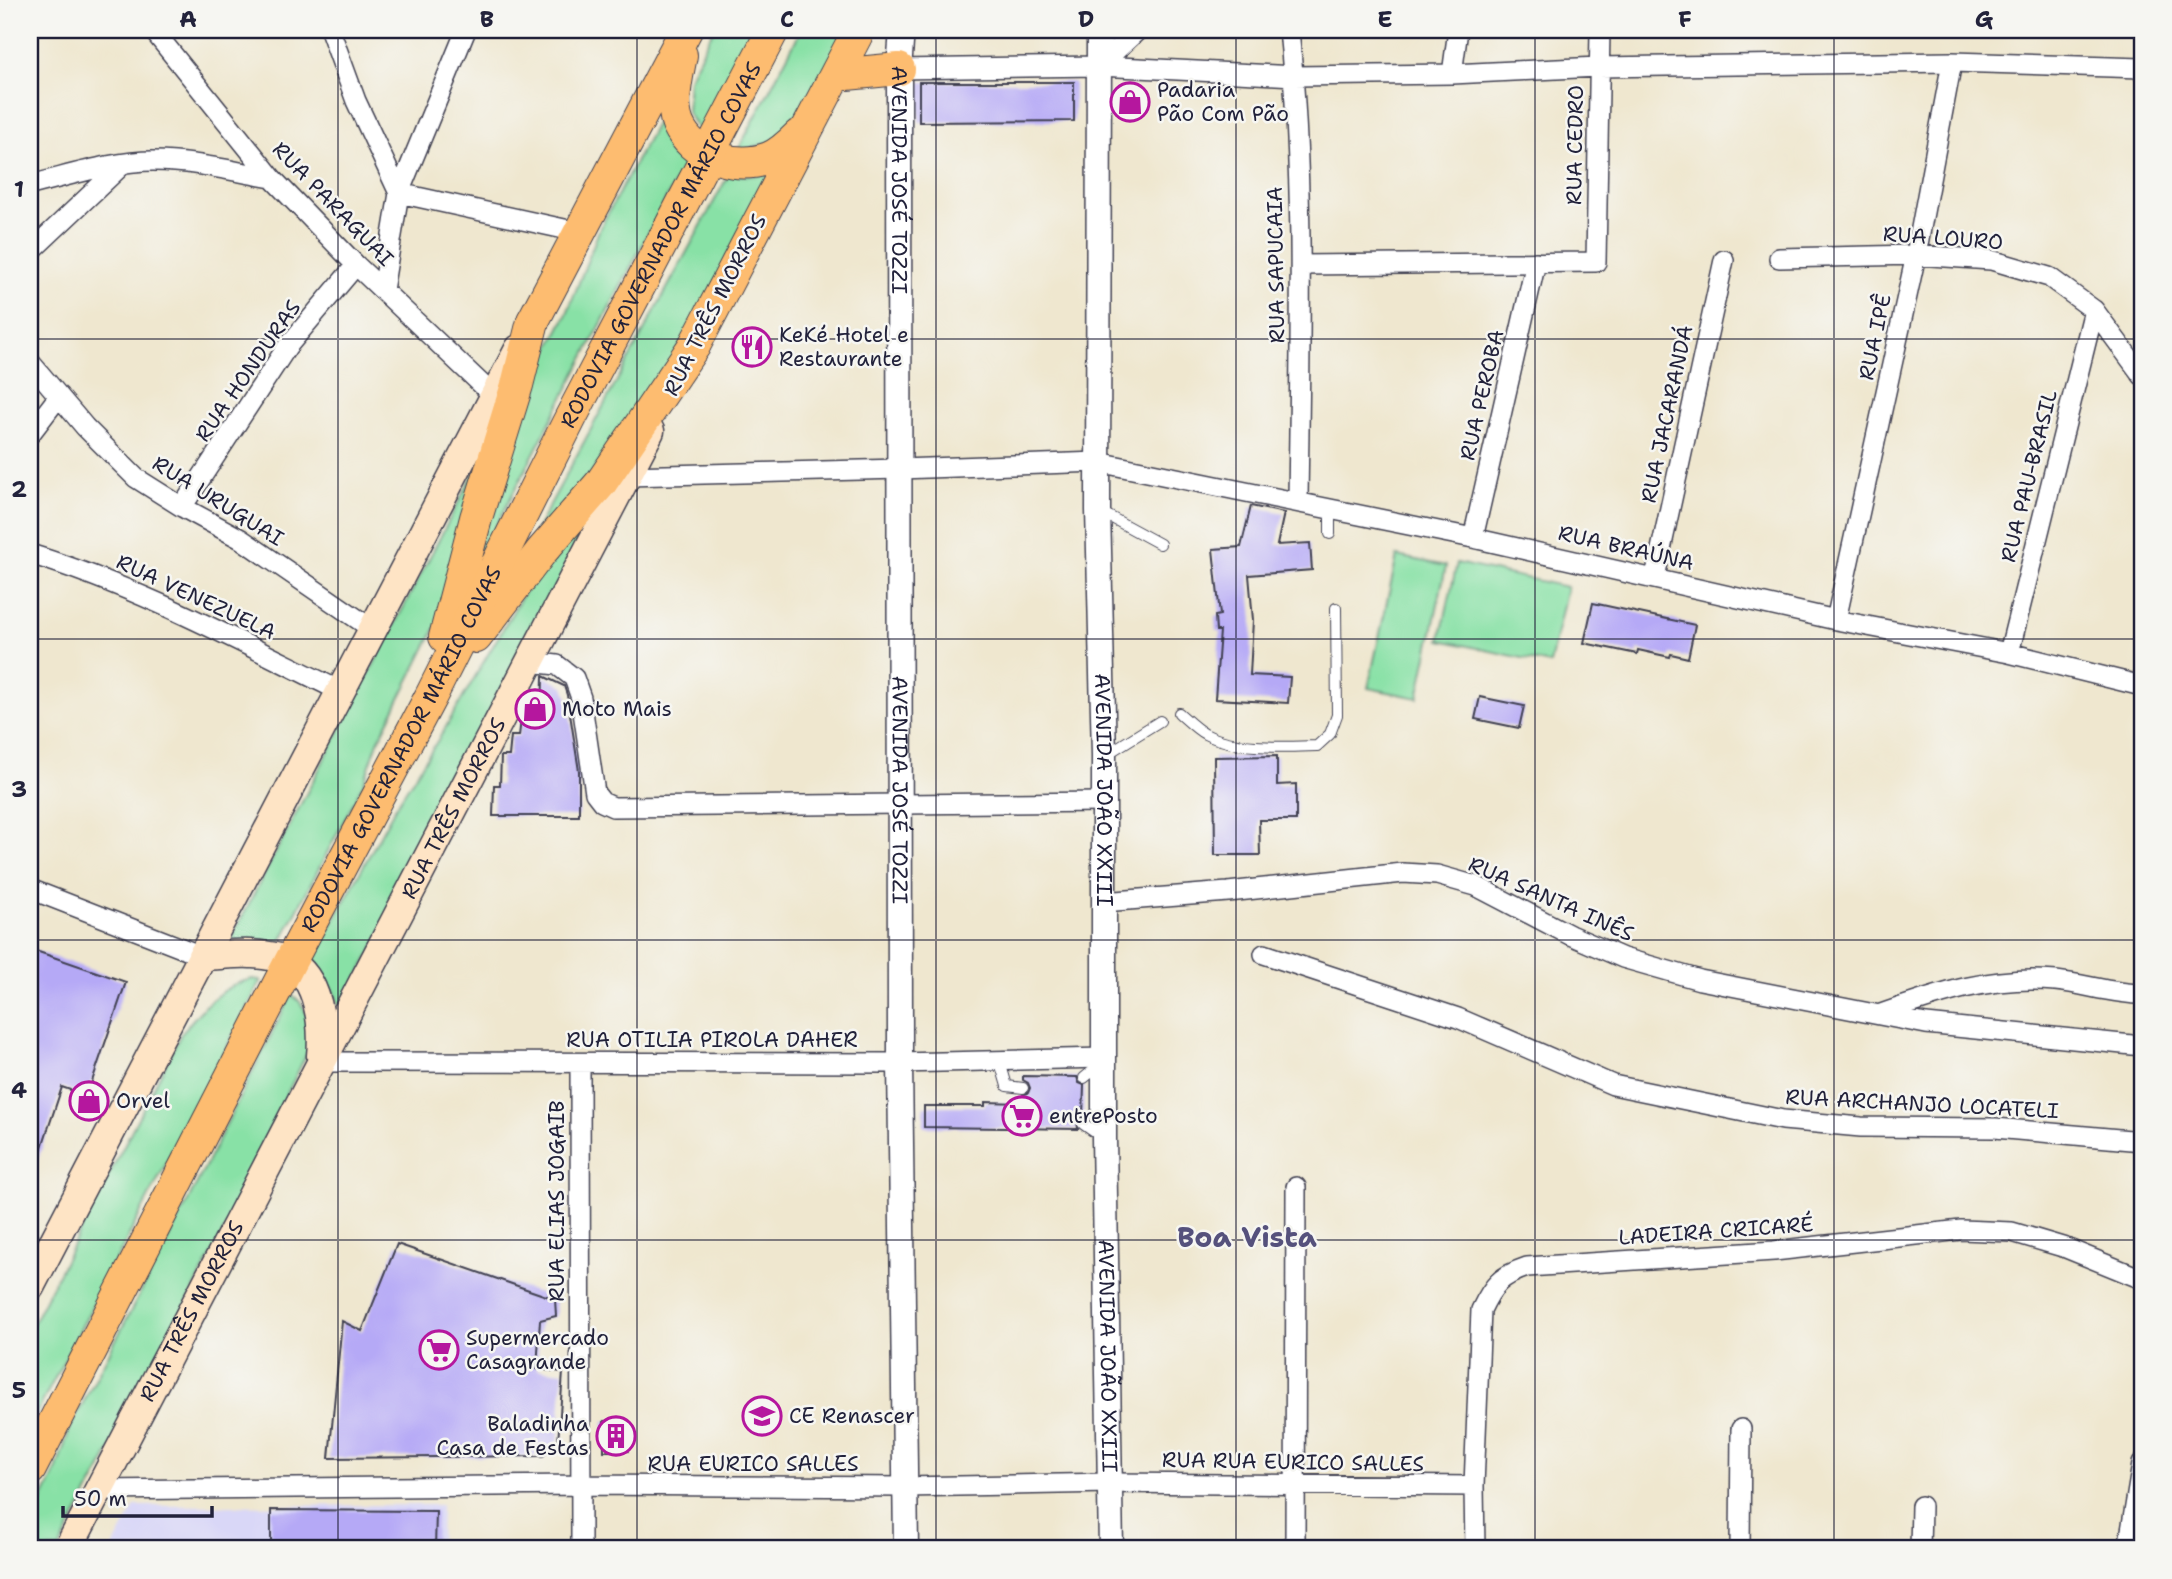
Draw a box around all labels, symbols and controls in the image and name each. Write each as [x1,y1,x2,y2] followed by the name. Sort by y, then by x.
[179,4,197,34] text: A
[480,4,494,34] text: B
[780,4,794,34] text: C
[1078,4,1094,34] text: D
[1377,4,1393,34] text: E
[1678,4,1692,34] text: F
[1975,4,1994,34] text: G
[554,57,768,433] street label: RODOVIA GOVERNADOR MÁRIO COVAS
[885,66,914,294] street label: AVENIDA JOSÉ TOZZI
[1157,76,1289,128] place label: Padaria Pão Com Pão
[1109,81,1151,123] shop icon: Padaria Pão Com Pão
[1560,85,1590,205] street label: RUA CEDRO
[266,136,400,272] street label: RUA PARAGUAI
[14,174,24,204] text: 1
[1261,186,1291,344] street label: RUA SAPUCAIA
[656,209,773,401] street label: RUA TRÊS MORROS
[1882,220,2004,256] street label: RUA LOURO
[1851,291,1898,383] street label: RUA IPÊ
[189,295,307,447] street label: RUA HONDURAS
[779,321,909,373] place label: KeKé Hotel e Restaurante
[1634,322,1700,505] street label: RUA JACARANDÁ
[731,326,773,368] restaurant icon: KeKé Hotel e Restaurante
[1453,327,1511,463] street label: RUA PEROBA
[1994,386,2064,565] street label: RUA PAU-BRASIL
[147,449,289,553] street label: RUA URUGUAI
[11,474,27,504] text: 2
[1555,518,1697,577] street label: RUA BRAÚNA
[112,548,280,646] street label: RUA VENEZUELA
[294,561,508,937] street label: RODOVIA GOVERNADOR MÁRIO COVAS
[1088,673,1119,907] street label: AVENIDA JOÃO XXIII
[886,676,915,904] street label: AVENIDA JOSÉ TOZZI
[514,688,556,730] shop icon: Moto Mais
[562,695,672,723] place label: Moto Mais
[395,713,512,904] street label: RUA TRÊS MORROS
[11,774,27,804] text: 3
[1464,849,1639,948] street label: RUA SANTA INÊS
[566,1026,858,1054] street label: RUA OTILIA PIROLA DAHER
[11,1075,27,1105] text: 4
[68,1080,110,1122] shop icon: Orvel
[1785,1083,2059,1125] street label: RUA ARCHANJO LOCATELI
[116,1087,171,1115] place label: Orvel
[1001,1095,1043,1137] supermarket icon: entrePosto
[543,1100,571,1302] street label: RUA ELIAS JOGAIB
[1049,1102,1158,1130] place label: entrePosto
[1618,1209,1814,1252] street label: LADEIRA CRICARÉ
[133,1216,250,1407] street label: RUA TRÊS MORROS
[1177,1218,1317,1256] district label: Boa Vista
[1092,1239,1124,1473] street label: AVENIDA JOÃO XXIII
[466,1324,609,1376] place label: Supermercado Casagrande
[418,1329,460,1371] supermarket icon: Supermercado Casagrande
[12,1375,26,1405] text: 5
[741,1395,783,1437] school or university icon: CE Renascer
[789,1402,915,1430] place label: CE Renascer
[436,1410,589,1462] place label: Baladinha Casa de Festas
[595,1415,637,1457] building icon: Baladinha Casa de Festas
[1162,1446,1424,1478] street label: RUA RUA EURICO SALLES
[647,1450,859,1478] street label: RUA EURICO SALLES
[63,1474,212,1518] scale bar
[74,1485,127,1513] text: 50 m

